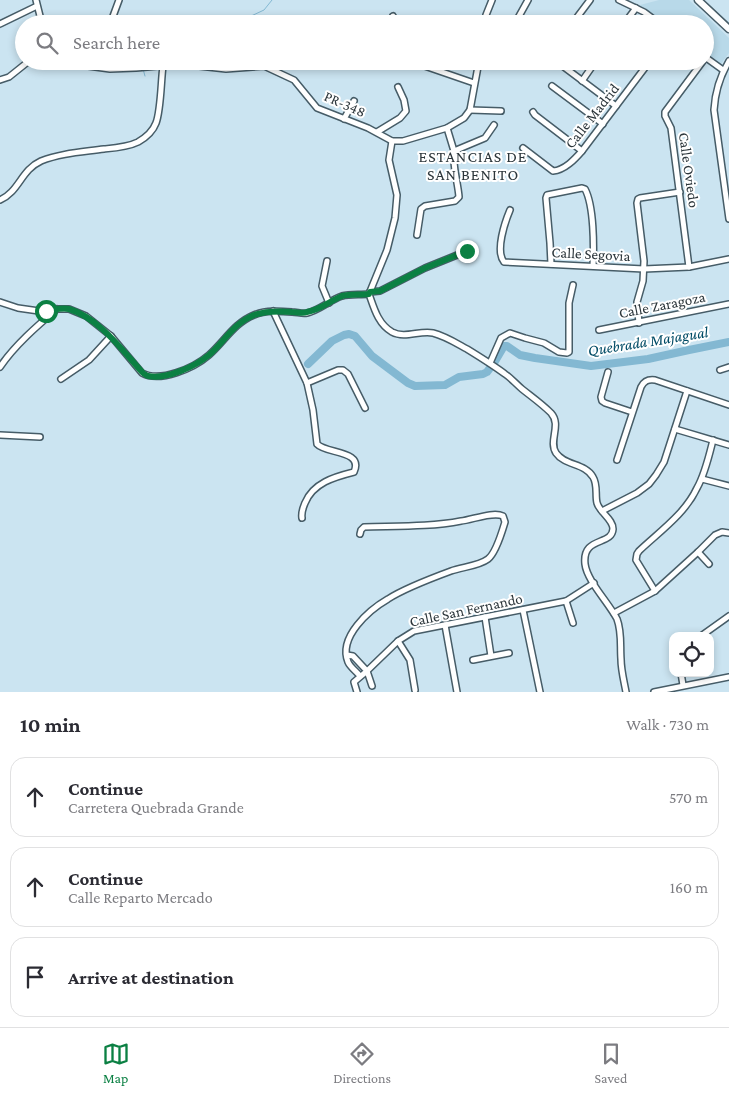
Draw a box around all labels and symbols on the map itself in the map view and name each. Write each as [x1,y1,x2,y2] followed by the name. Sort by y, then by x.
[562,80,622,151] street label: Calle Madrid
[322,88,368,120] street label: PR-348
[676,131,702,209] street label: Calle Oviedo
[418,148,528,183] district label: ESTANCIAS DE SAN BENITO
[456,240,479,263] route end
[551,244,631,265] street label: Calle Segovia
[617,289,707,322] street label: Calle Zaragoza
[35,300,58,323] route start
[587,323,711,360] water label: Quebrada Majagual
[408,590,524,630] street label: Calle San Fernando

